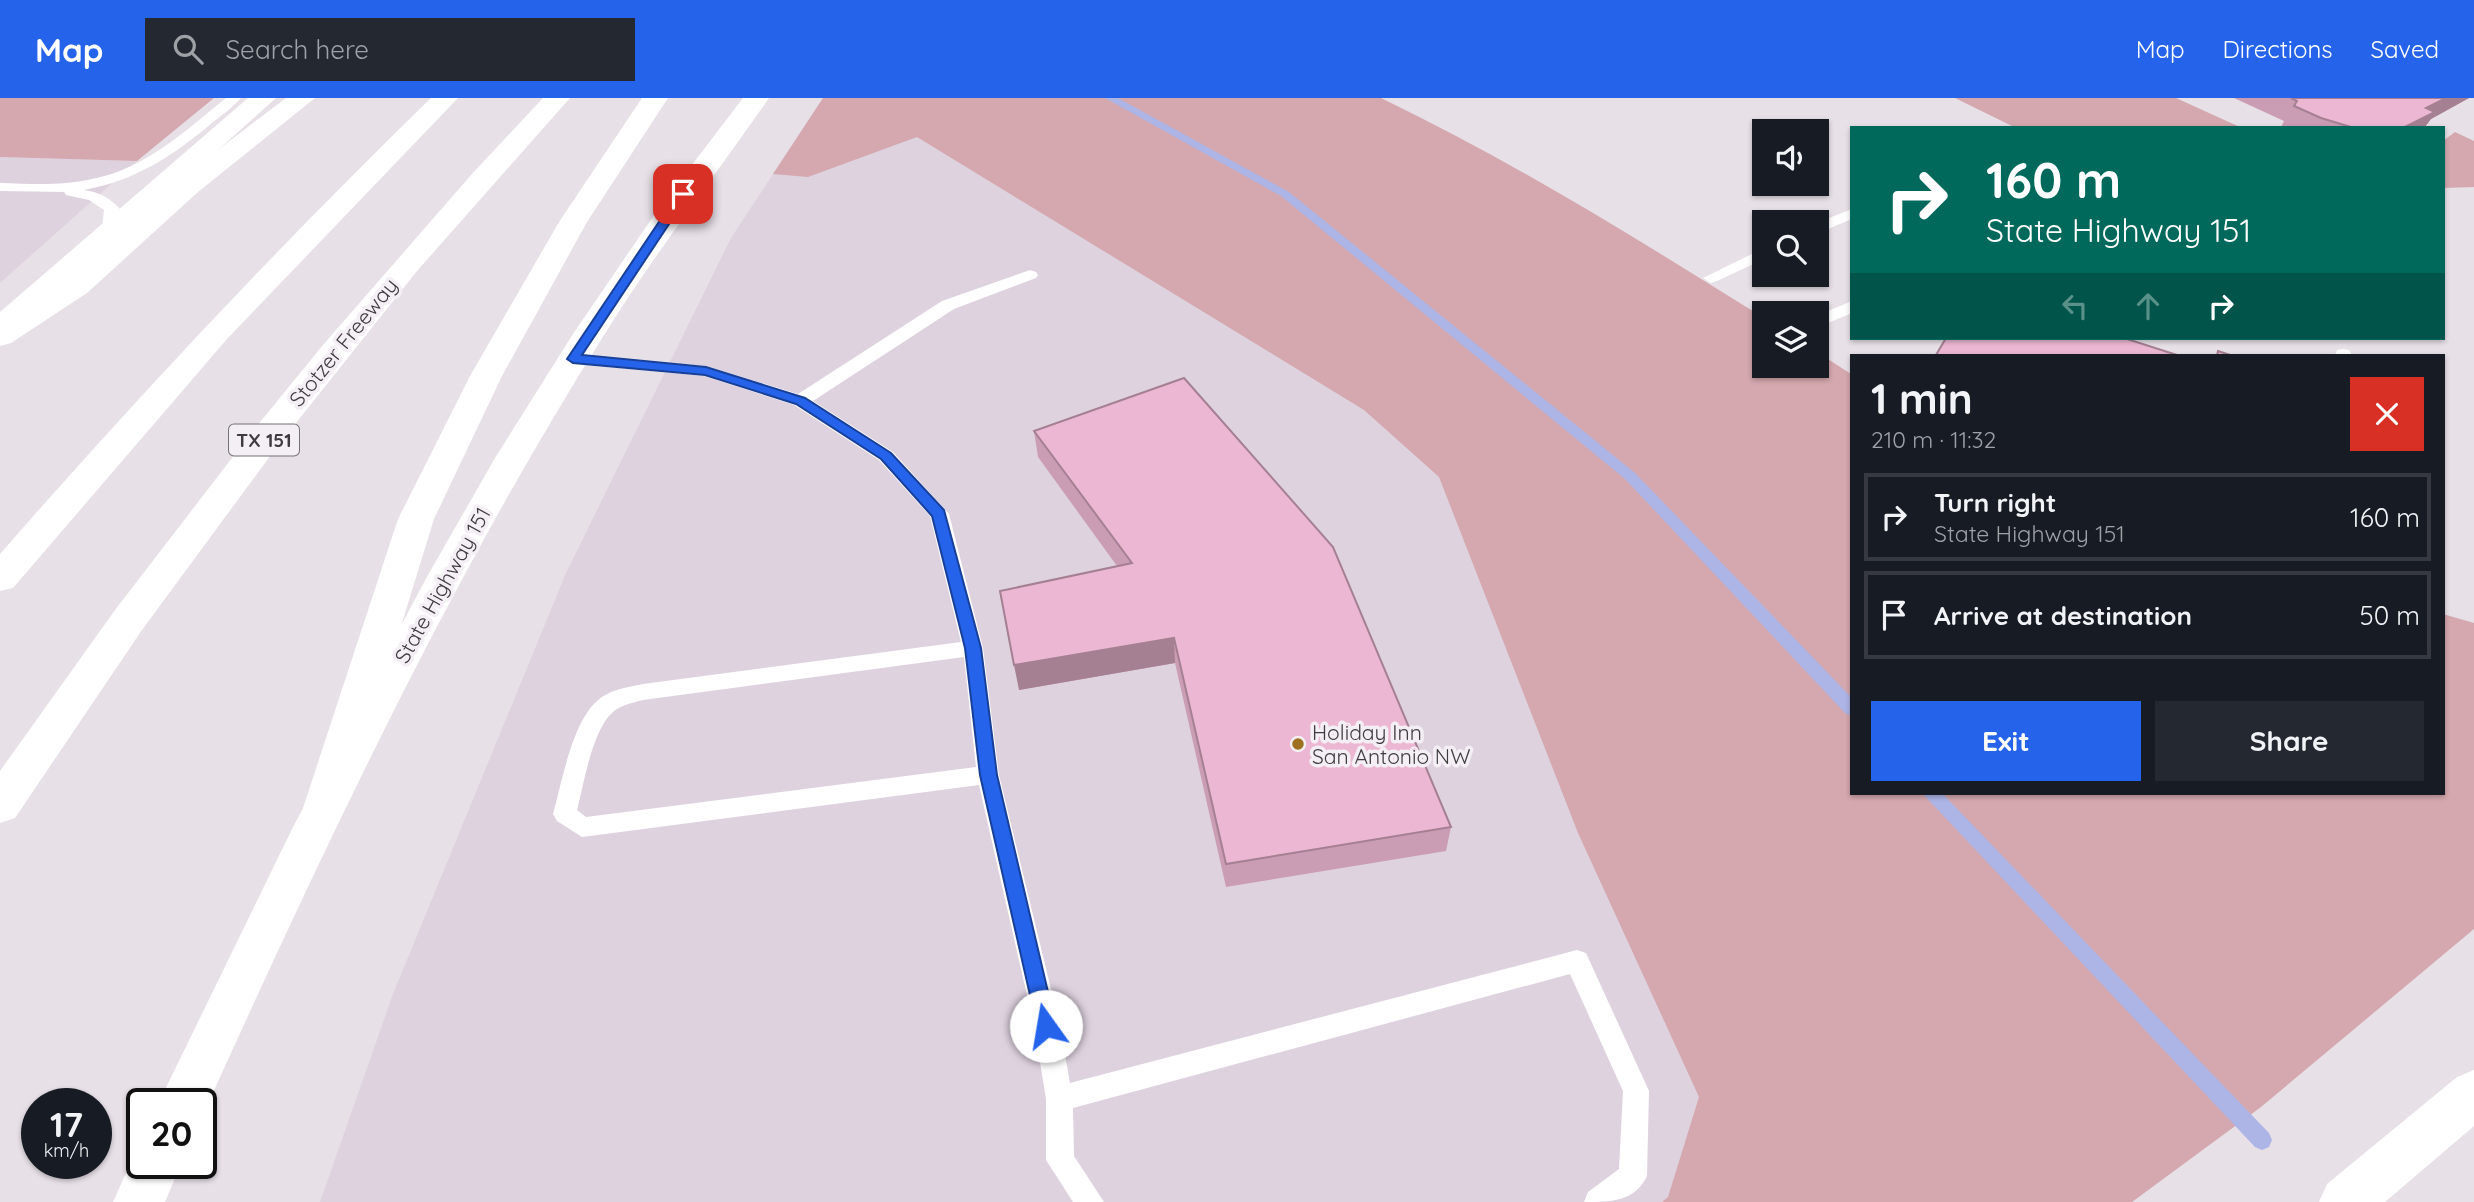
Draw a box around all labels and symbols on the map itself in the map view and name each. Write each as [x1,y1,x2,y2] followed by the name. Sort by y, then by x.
[653,164,713,224] pin
[283,273,403,411] street label: Stotzer Freeway
[229,424,299,456] road number: TX 151
[388,503,496,667] street label: State Highway 151
[1312,719,1470,769] place label: Holiday Inn San Antonio NW
[1290,736,1306,752] marker: Holiday Inn San Antonio NW
[1009,989,1083,1063] position arrow
[126,1088,217,1179] speed limit sign: 20

